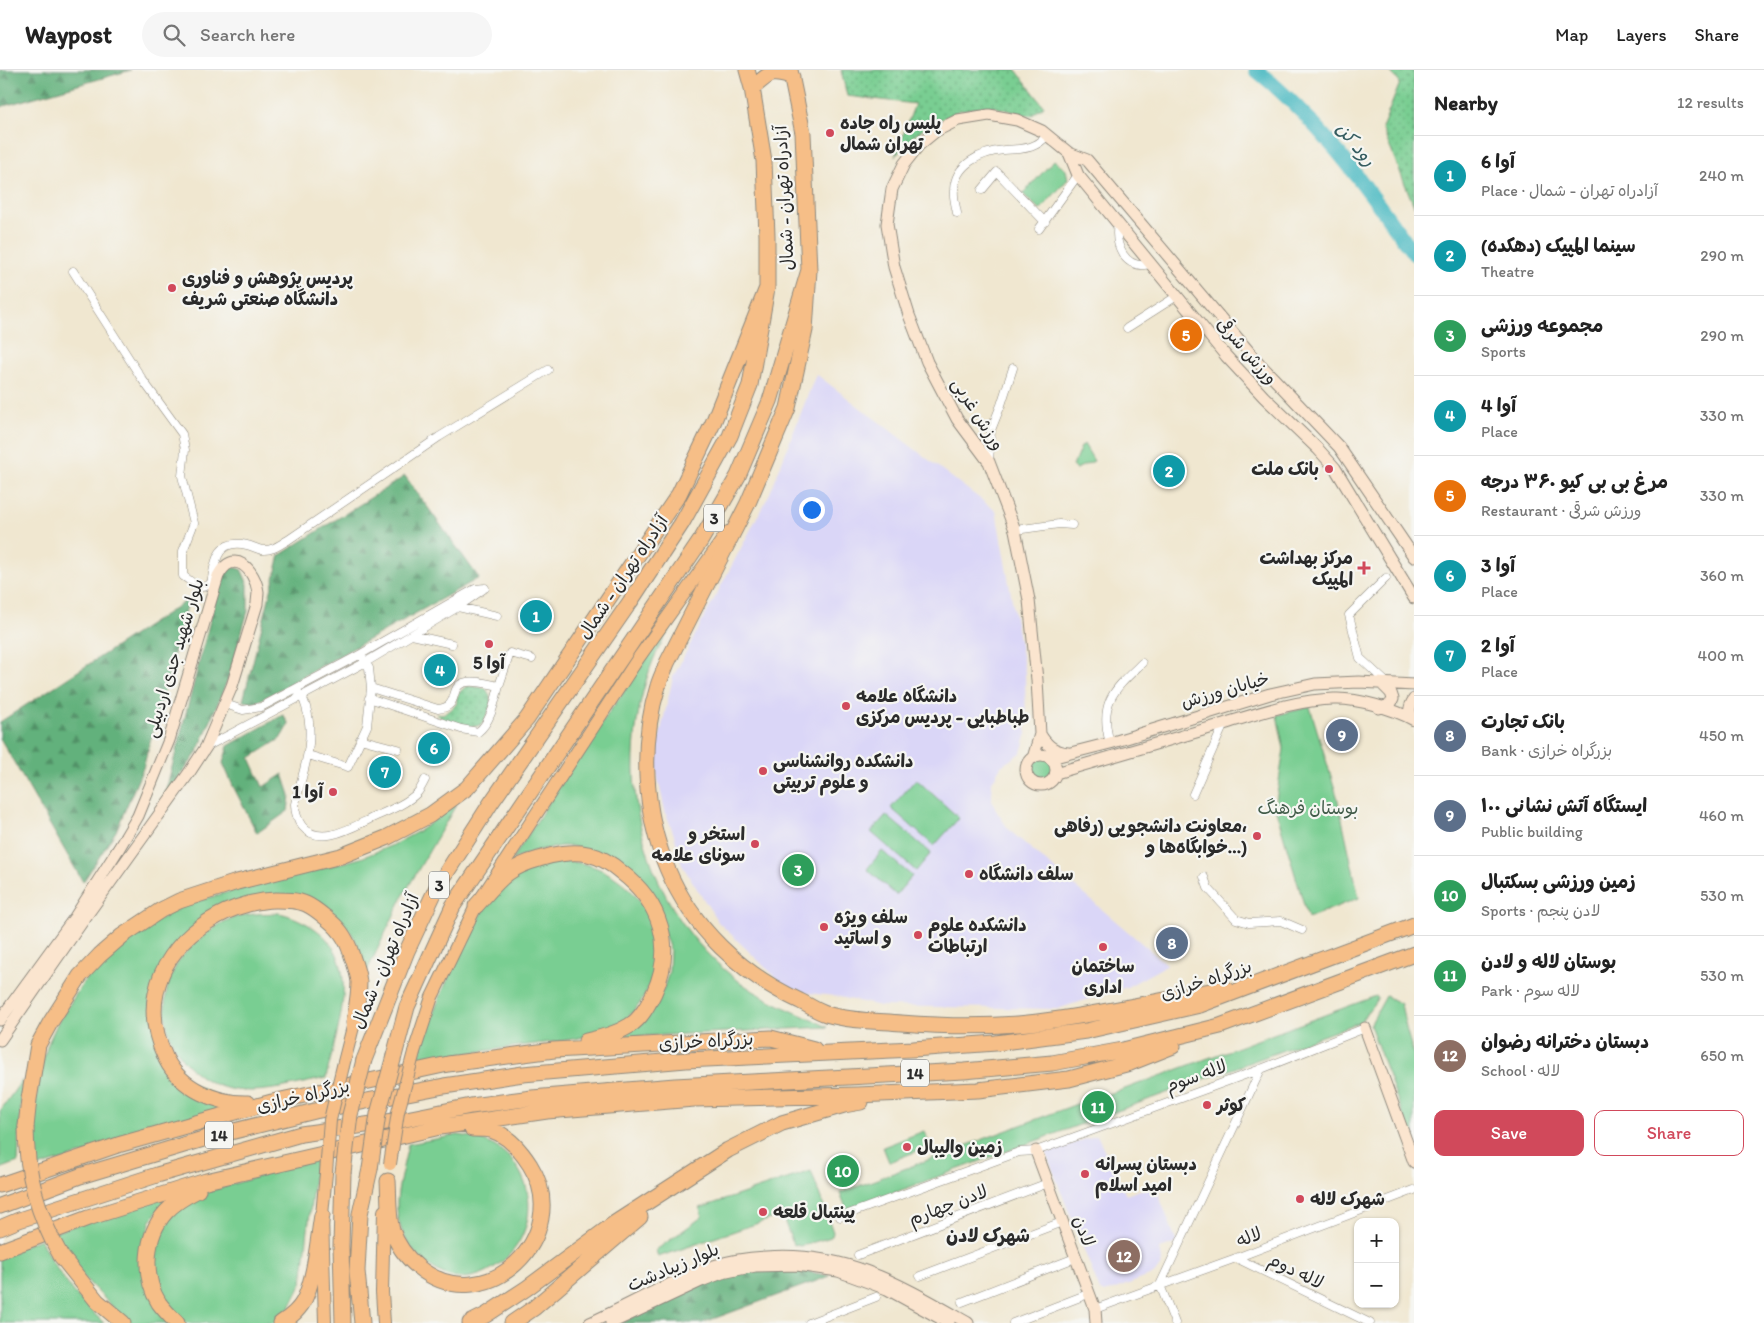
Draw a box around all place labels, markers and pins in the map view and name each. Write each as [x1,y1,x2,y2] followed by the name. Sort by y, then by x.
[840,112,942,155] place label: پلیس راه جاده تهران شمال
[824,127,836,139] marker: پلیس راه جاده تهران شمال
[182,267,354,311] place label: پردیس پژوهش و فناوری دانشگاه صنعتی شریف
[166,282,178,294] marker: پردیس پژوهش و فناوری دانشگاه صنعتی شریف
[1170,316,1202,354] pin: 5
[1153,452,1185,490] pin: 2
[1251,458,1319,480] place label: بانک ملت
[1323,463,1335,475] marker: بانک ملت
[1259,547,1353,591] place label: مرکز بهداشت المپیک
[1357,561,1371,575] marker: مرکز بهداشت المپیک
[520,597,552,635] pin: 1
[483,638,495,650] marker: آوا 5
[424,651,456,689] pin: 4
[473,652,506,674] place label: آوا 5
[856,685,1029,729] place label: دانشگاه علامه طباطبایی - پردیس مرکزی
[840,700,852,712] marker: دانشگاه علامه طباطبایی - پردیس مرکزی
[1326,716,1358,754] pin: 9
[418,729,450,767] pin: 6
[773,750,913,796] place label: دانشکده روانشناسی و علوم تربیتی
[369,753,401,791] pin: 7
[757,765,769,777] marker: دانشکده روانشناسی و علوم تربیتی
[292,781,324,803] place label: آوا 1
[327,786,339,798] marker: آوا 1
[1054,815,1247,858] place label: معاونت دانشجویی (رفاهی، خوابگاه‌ها و...)
[652,823,745,866] place label: استخر و سونای علامه
[1251,830,1263,842] marker: معاونت دانشجویی (رفاهی، خوابگاه‌ها و...)
[749,838,761,850] marker: استخر و سونای علامه
[782,851,814,889] pin: 3
[979,863,1074,885] place label: سلف دانشگاه
[963,868,975,880] marker: سلف دانشگاه
[834,906,908,949] place label: سلف ویژه و اساتید
[928,914,1027,957] place label: دانشکده علوم ارتباطات
[818,921,830,933] marker: سلف ویژه و اساتید
[1156,924,1188,962] pin: 8
[912,929,924,941] marker: دانشکده علوم ارتباطات
[1097,941,1109,953] marker: ساختمان اداری
[1071,955,1135,998] place label: ساختمان اداری
[1082,1088,1114,1126] pin: 11
[1215,1094,1246,1116] place label: کوثر
[1201,1099,1213,1111] marker: کوثر
[917,1136,1002,1158] place label: زمین والیبال
[901,1141,913,1153] marker: زمین والیبال
[827,1152,859,1190] pin: 10
[1095,1153,1197,1199] place label: دبستان پسرانه امید اسلام
[1079,1168,1091,1180] marker: دبستان پسرانه امید اسلام
[1310,1188,1385,1210] place label: شهرک لاله
[1294,1193,1306,1205] marker: شهرک لاله
[773,1201,856,1224] place label: پینتبال قلعه
[757,1206,769,1218] marker: پینتبال قلعه
[1108,1237,1140,1275] pin: 12

